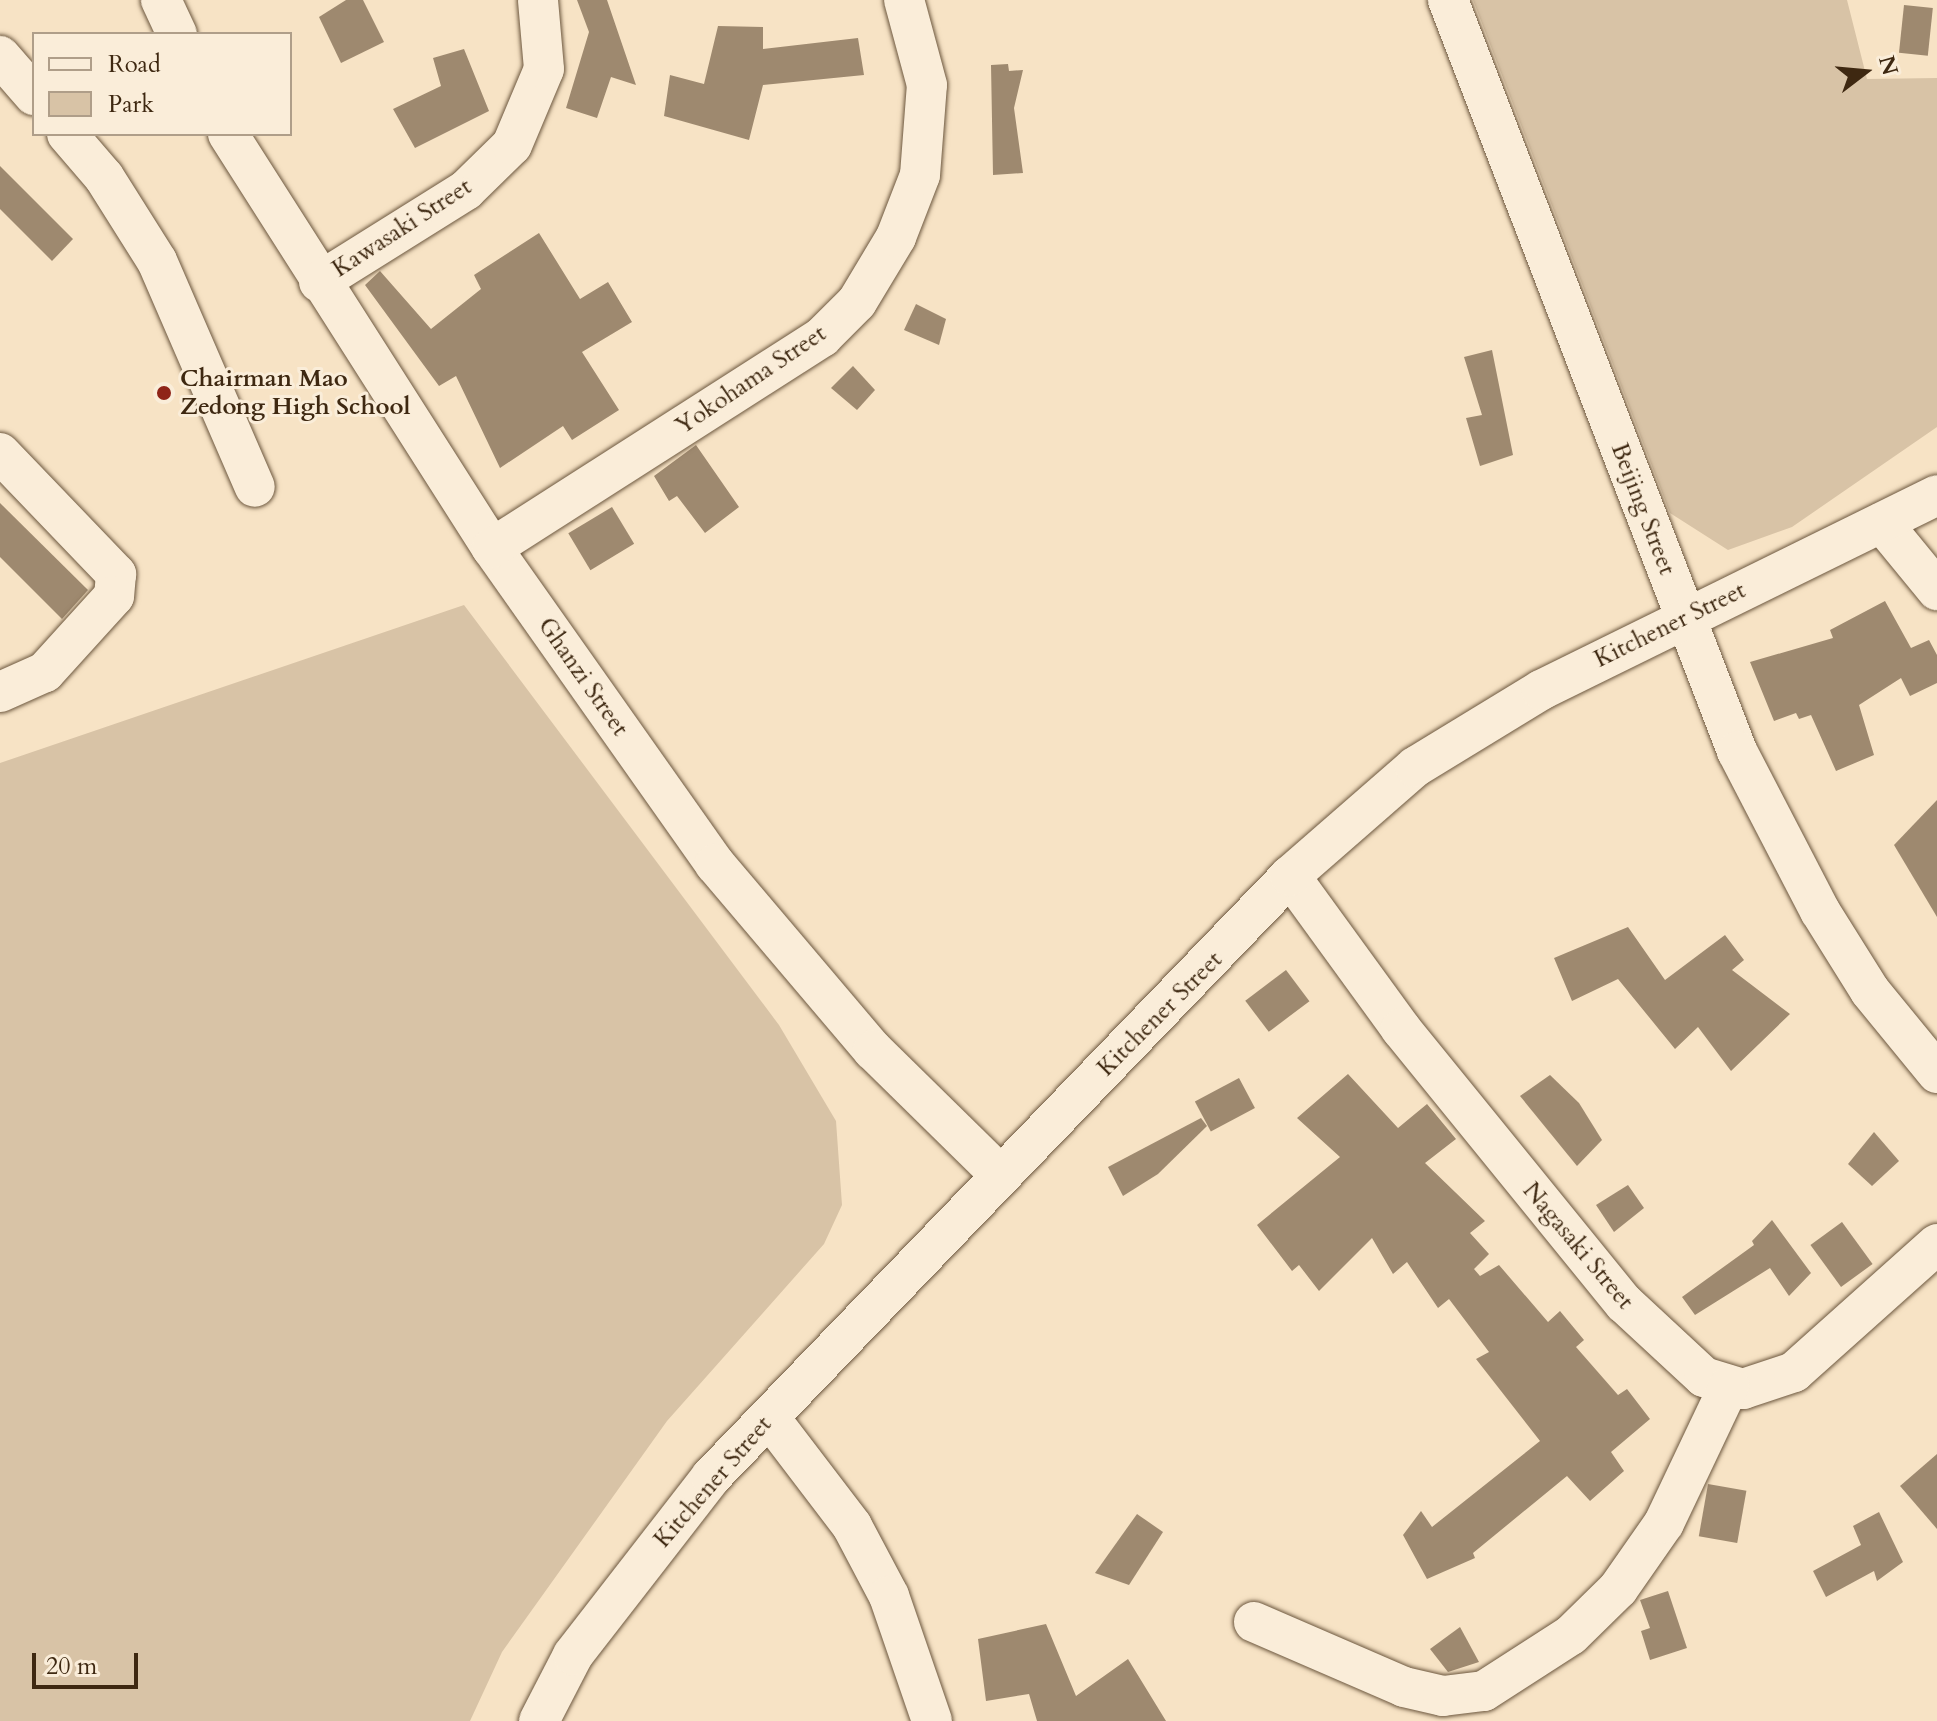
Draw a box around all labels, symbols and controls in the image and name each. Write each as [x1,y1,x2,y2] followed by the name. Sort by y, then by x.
[32,32,292,136] legend
[1825,32,1905,112] north arrow
[108,48,161,81] text: Road
[1871,52,1905,79] text: N
[108,88,154,121] text: Park
[327,172,477,284] street label: Kawasaki Street
[670,319,832,441] street label: Yokohama Street
[180,365,410,421] place label: Chairman Mao Zedong High School
[155,384,173,402] marker: Chairman Mao Zedong High School
[1605,439,1681,579] street label: Beijing Street
[1590,576,1750,674] street label: Kitchener Street
[532,612,634,742] street label: Ghanzi Street
[1092,946,1228,1082] street label: Kitchener Street
[1517,1177,1639,1315] street label: Nagasaki Street
[648,1410,778,1554] street label: Kitchener Street
[36,1637,142,1687] scale bar
[46,1650,97,1683] text: 20 m

